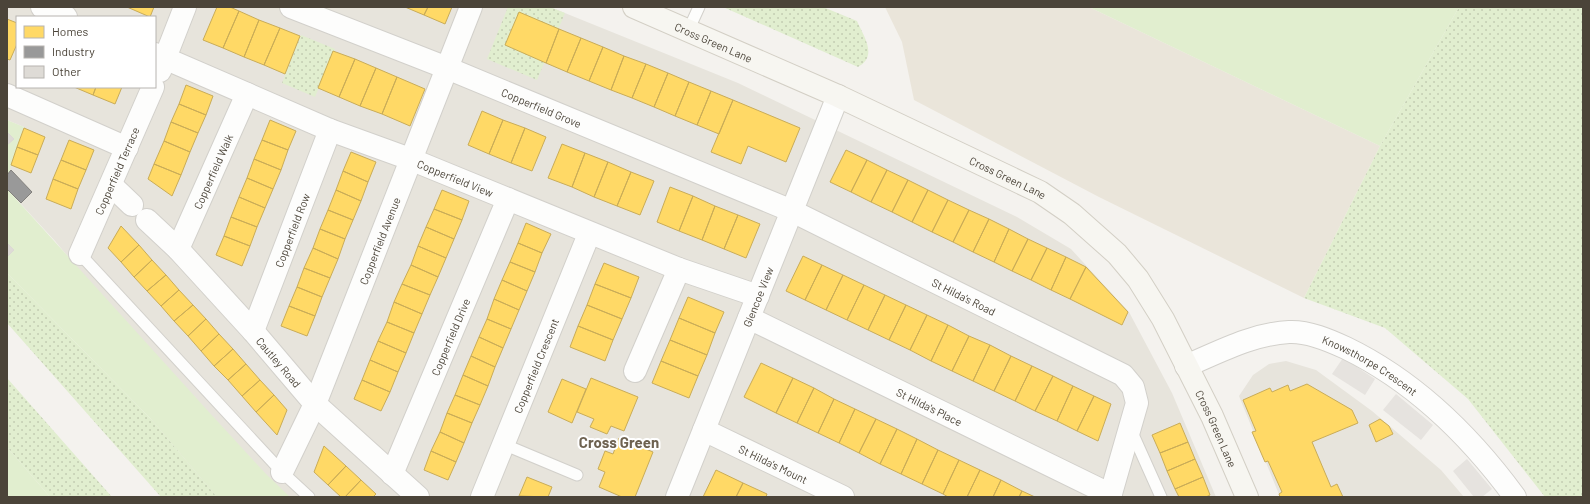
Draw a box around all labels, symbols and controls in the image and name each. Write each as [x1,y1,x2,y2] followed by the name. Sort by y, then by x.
[16,16,156,88] legend
[673,19,755,64] street label: Cross Green Lane
[52,24,89,38] text: Homes
[52,44,95,58] text: Industry
[52,64,82,78] text: Other
[500,85,584,130] street label: Copperfield Grove
[92,125,141,217] street label: Copperfield Terrace
[190,131,235,211] street label: Copperfield Walk
[968,153,1049,201] street label: Cross Green Lane
[416,156,495,199] street label: Copperfield View
[272,191,312,269] street label: Copperfield Row
[356,195,402,286] street label: Copperfield Avenue
[740,264,775,329] street label: Glencoe View
[930,275,998,318] street label: St Hilda's Road
[428,296,472,377] street label: Copperfield Drive
[510,316,561,415] street label: Copperfield Crescent
[1321,332,1420,398] street label: Knowsthorpe Crescent
[254,334,304,390] street label: Cautley Road
[895,385,965,428] street label: St Hilda's Place
[1193,388,1240,469] street label: Cross Green Lane
[579,433,659,451] district label: Cross Green
[737,441,810,486] street label: St Hilda's Mount

